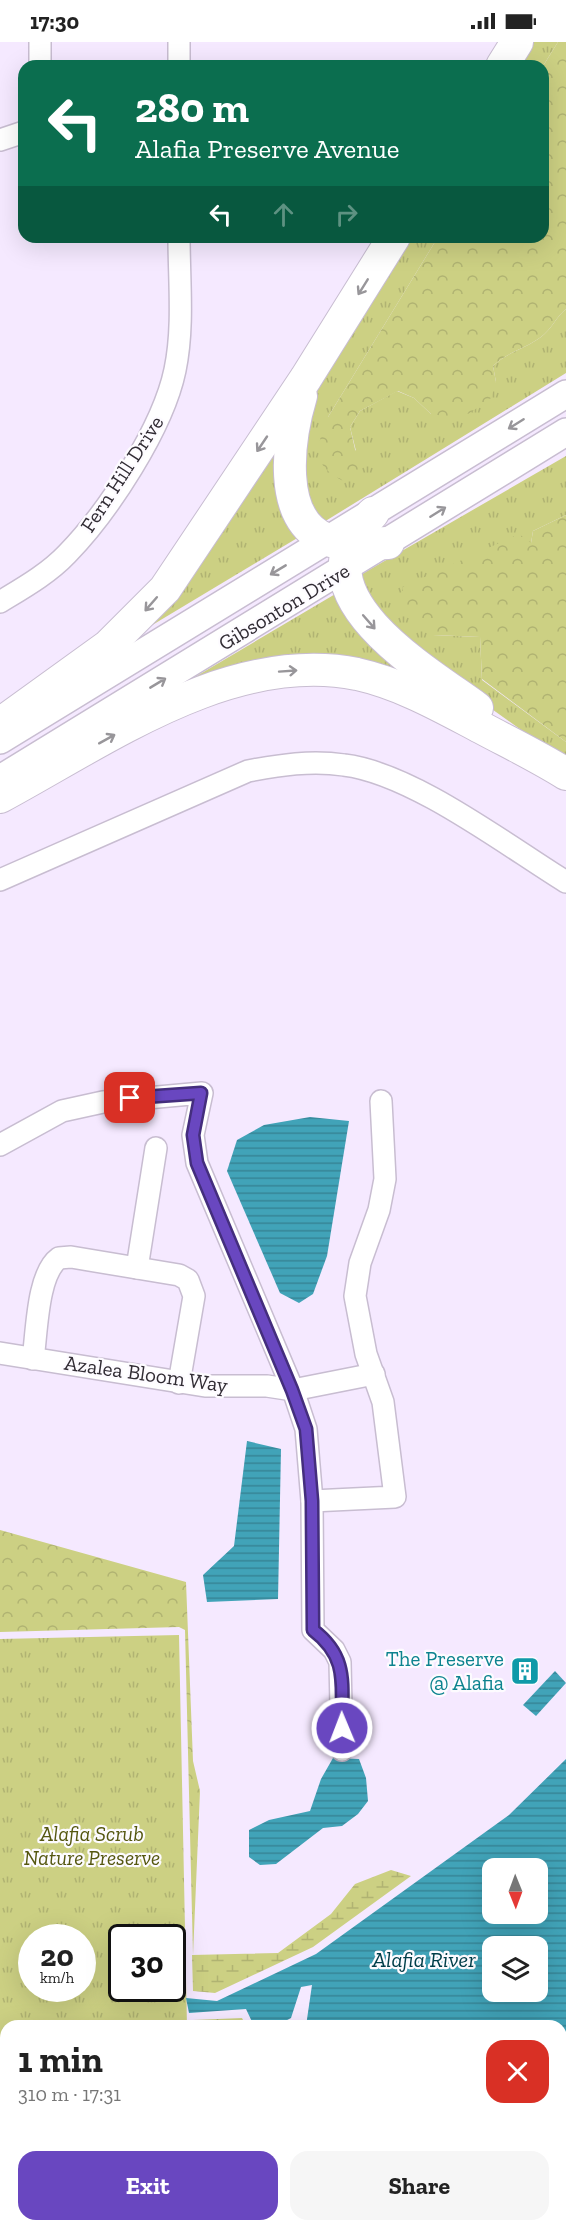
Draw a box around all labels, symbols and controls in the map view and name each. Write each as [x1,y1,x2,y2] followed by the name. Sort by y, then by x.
[30,8,79,35] text: 17:30
[135,82,249,133] text: 280 m
[36,84,114,162] icon: left
[135,133,399,165] text: Alafia Preserve Avenue
[204,198,237,231] icon: left
[267,198,300,231] icon: ahead
[330,198,363,231] icon: right
[357,278,370,295] one-way arrow
[75,411,169,537] street label: Fern Hill Drive
[508,419,525,431] one-way arrow
[256,435,268,452] one-way arrow
[429,505,446,517] one-way arrow
[214,558,354,656] street label: Gibsonton Drive
[270,565,287,577] one-way arrow
[144,596,158,611] one-way arrow
[362,614,375,630] one-way arrow
[277,665,297,676] one-way arrow
[149,677,166,689] one-way arrow
[97,733,115,744] one-way arrow
[104,1072,155,1123] pin
[113,1081,146,1114] icon: arrive
[63,1350,230,1397] street label: Azalea Bloom Way
[386,1646,504,1695] place label: The Preserve @ Alafia
[509,1655,541,1687] building icon: The Preserve @ Alafia
[310,1696,374,1760] position arrow
[24,1821,160,1870] park label: Alafia Scrub Nature Preserve
[482,1858,548,1924] north arrow
[482,1858,548,2002] map controls
[108,1924,186,2002] speed limit sign: 30
[482,1936,548,2002] button: layers
[40,1938,74,1974] text: 20
[371,1946,476,1973] water label: Alafia River
[40,1969,74,1987] text: km/h
[18,2038,103,2081] text: 1 min
[486,2040,549,2103] button: close
[18,2082,121,2106] text: 310 m · 17:31
[18,2151,278,2220] button: Exit
[290,2151,549,2220] button: Share

